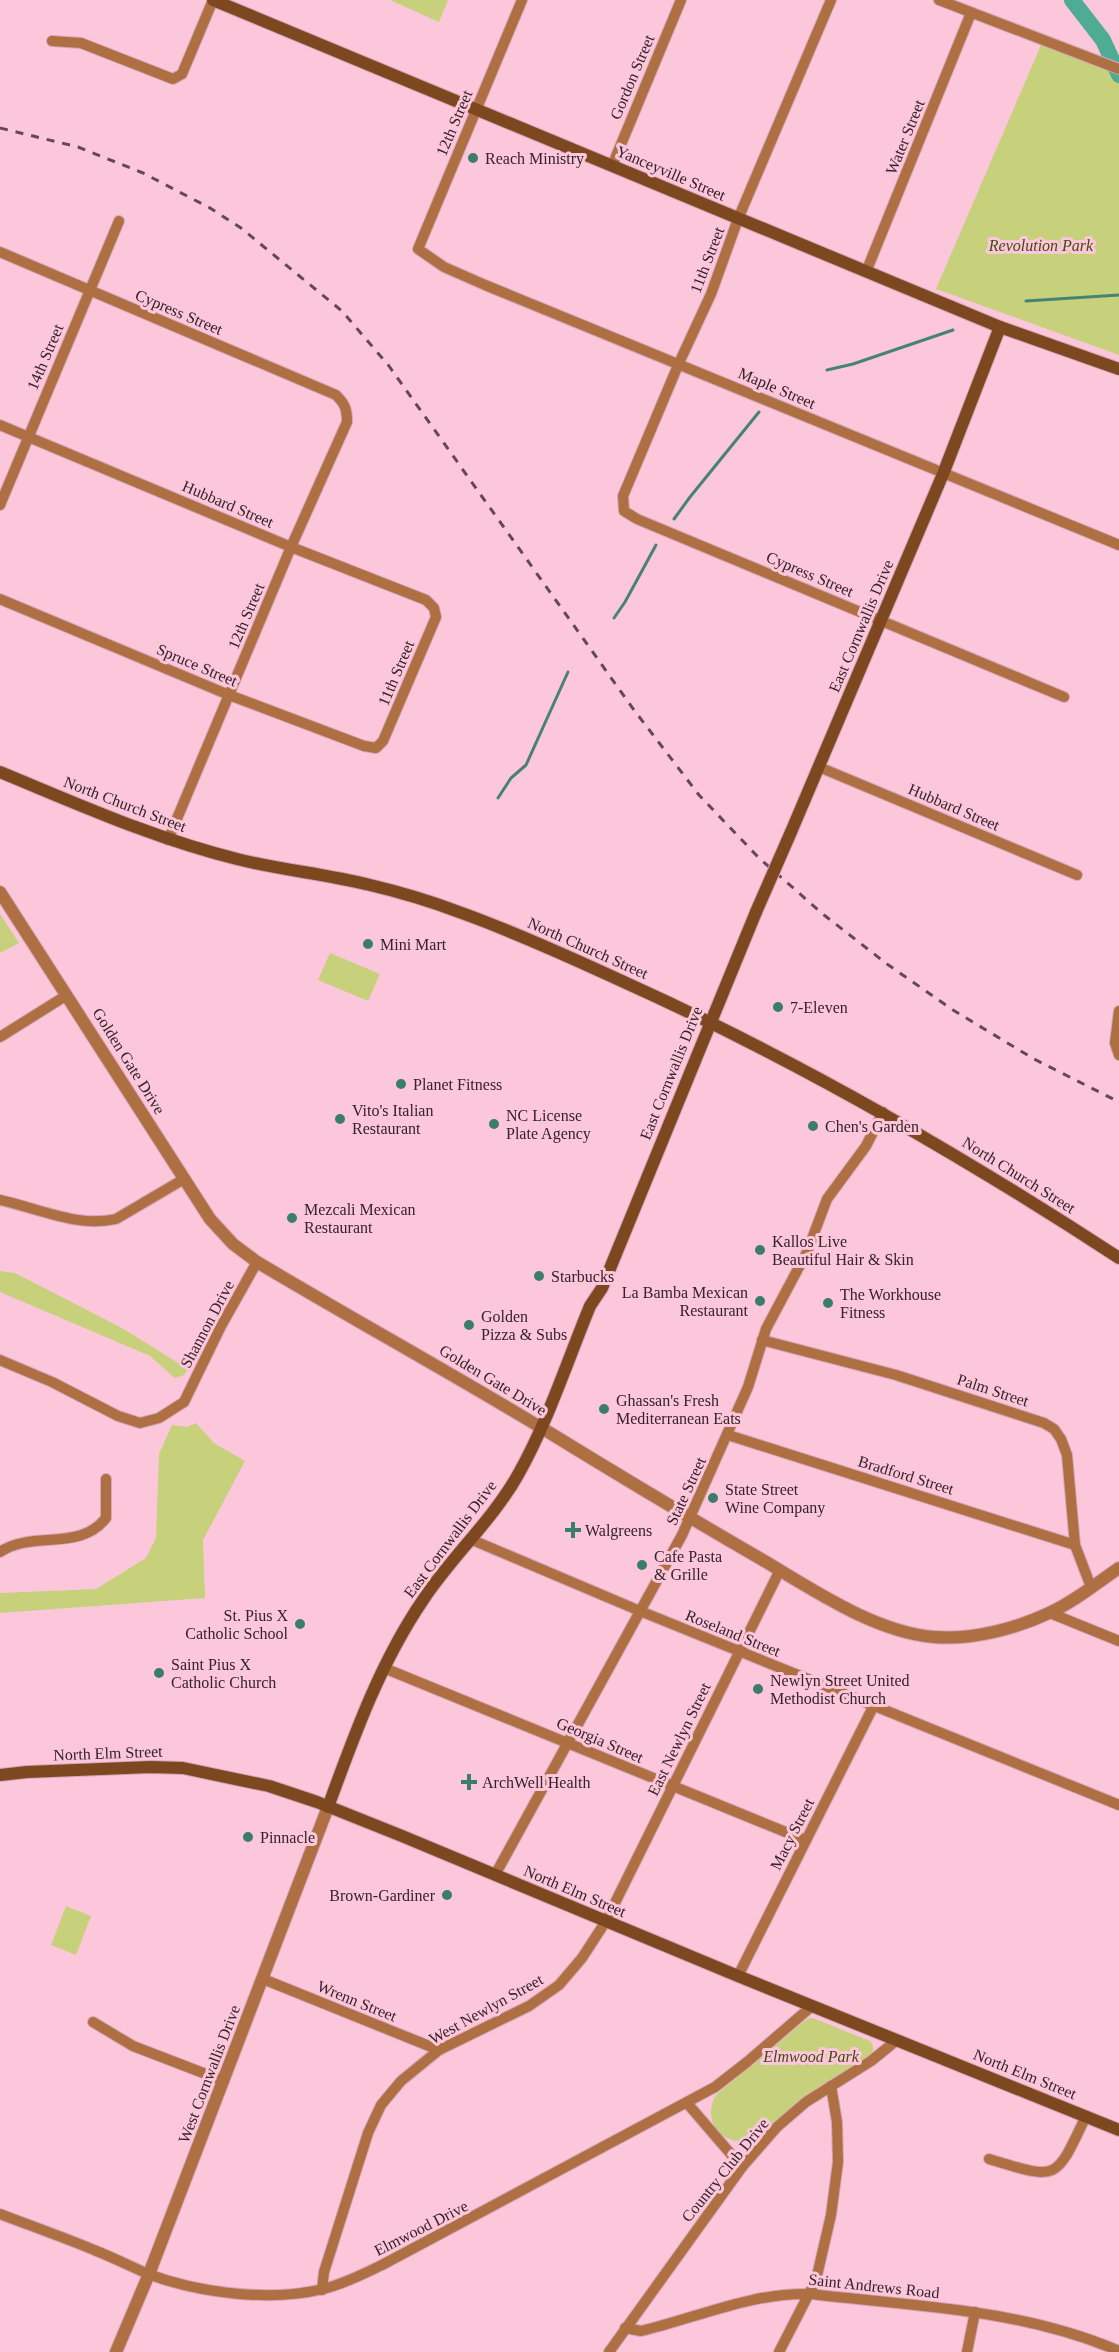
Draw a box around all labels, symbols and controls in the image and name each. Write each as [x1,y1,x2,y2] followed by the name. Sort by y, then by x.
[607,32,658,122] street label: Gordon Street
[433,87,476,158] street label: 12th Street
[882,97,928,177] street label: Water Street
[613,142,729,205] street label: Yanceyville Street
[485,150,584,168] place label: Reach Ministry
[466,151,480,165] marker: Reach Ministry
[687,224,728,295] street label: 11th Street
[988,237,1094,254] park label: Revolution Park
[133,286,226,339] street label: Cypress Street
[24,321,67,392] street label: 14th Street
[735,364,819,413] street label: Maple Street
[180,477,277,531] street label: Hubbard Street
[764,548,857,601] street label: Cypress Street
[825,557,897,695] street label: East Cornwallis Drive
[225,580,268,651] street label: 12th Street
[375,637,418,708] street label: 11th Street
[154,640,240,691] street label: Spruce Street
[61,773,189,835] street label: North Church Street
[906,780,1003,834] street label: Hubbard Street
[525,914,651,982] street label: North Church Street
[380,936,447,953] place label: Mini Mart
[361,937,375,951] marker: Mini Mart
[790,999,848,1016] place label: 7-Eleven
[771,1000,785,1014] marker: 7-Eleven
[636,1004,706,1142] street label: East Cornwallis Drive
[90,1005,168,1117] street label: Golden Gate Drive
[413,1076,502,1093] place label: Planet Fitness
[394,1077,408,1091] marker: Planet Fitness
[352,1102,433,1137] place label: Vito's Italian Restaurant
[506,1107,591,1143] place label: NC License Plate Agency
[333,1112,347,1126] marker: Vito's Italian Restaurant
[487,1117,501,1131] marker: NC License Plate Agency
[825,1118,919,1135] place label: Chen's Garden
[806,1119,820,1133] marker: Chen's Garden
[959,1133,1079,1217] street label: North Church Street
[304,1201,416,1236] place label: Mezcali Mexican Restaurant
[285,1211,299,1225] marker: Mezcali Mexican Restaurant
[772,1233,914,1268] place label: Kallos Live Beautiful Hair & Skin
[753,1243,767,1257] marker: Kallos Live Beautiful Hair & Skin
[551,1268,614,1285] place label: Starbucks
[532,1269,546,1283] marker: Starbucks
[177,1277,237,1371] street label: Shannon Drive
[622,1284,749,1319] place label: La Bamba Mexican Restaurant
[840,1286,941,1321] place label: The Workhouse Fitness
[753,1294,767,1308] marker: La Bamba Mexican Restaurant
[821,1296,835,1310] marker: The Workhouse Fitness
[481,1308,567,1343] place label: Golden Pizza & Subs
[462,1318,476,1332] marker: Golden Pizza & Subs
[436,1341,550,1419] street label: Golden Gate Drive
[955,1370,1031,1410] street label: Palm Street
[616,1392,741,1427] place label: Ghassan's Fresh Mediterranean Eats
[597,1402,611,1416] marker: Ghassan's Fresh Mediterranean Eats
[856,1452,956,1498] street label: Bradford Street
[663,1454,709,1528] street label: State Street
[400,1477,500,1601] street label: East Cornwallis Drive
[725,1481,825,1517] place label: State Street Wine Company
[706,1491,720,1505] marker: State Street Wine Company
[585,1522,652,1540] place label: Walgreens
[566,1523,580,1537] marker: Walgreens
[654,1548,722,1583] place label: Cafe Pasta & Grille
[635,1558,649,1572] marker: Cafe Pasta & Grille
[683,1606,783,1660] street label: Roseland Street
[185,1607,289,1642] place label: St. Pius X Catholic School
[293,1617,307,1631] marker: St. Pius X Catholic School
[171,1656,276,1691] place label: Saint Pius X Catholic Church
[152,1666,166,1680] marker: Saint Pius X Catholic Church
[770,1672,910,1707] place label: Newlyn Street United Methodist Church
[644,1679,715,1799] street label: East Newlyn Street
[751,1682,765,1696] marker: Newlyn Street United Methodist Church
[554,1714,646,1767] street label: Georgia Street
[53,1743,163,1763] street label: North Elm Street
[460,1773,478,1791] marker: ArchWell Health
[482,1774,590,1791] place label: ArchWell Health
[767,1795,818,1873] street label: Macy Street
[260,1829,315,1846] place label: Pinnacle
[241,1830,255,1844] marker: Pinnacle
[521,1862,629,1920] street label: North Elm Street
[329,1887,436,1904] place label: Brown-Gardiner
[440,1888,454,1902] marker: Brown-Gardiner
[426,1970,547,2048] street label: West Newlyn Street
[315,1977,400,2025] street label: Wrenn Street
[175,2003,243,2145] street label: West Cornwallis Drive
[971,2046,1079,2103] street label: North Elm Street
[762,2048,860,2065] park label: Elmwood Park
[678,2115,773,2226] street label: Country Club Drive
[371,2197,471,2259] street label: Elmwood Drive
[808,2271,940,2301] street label: Saint Andrews Road

